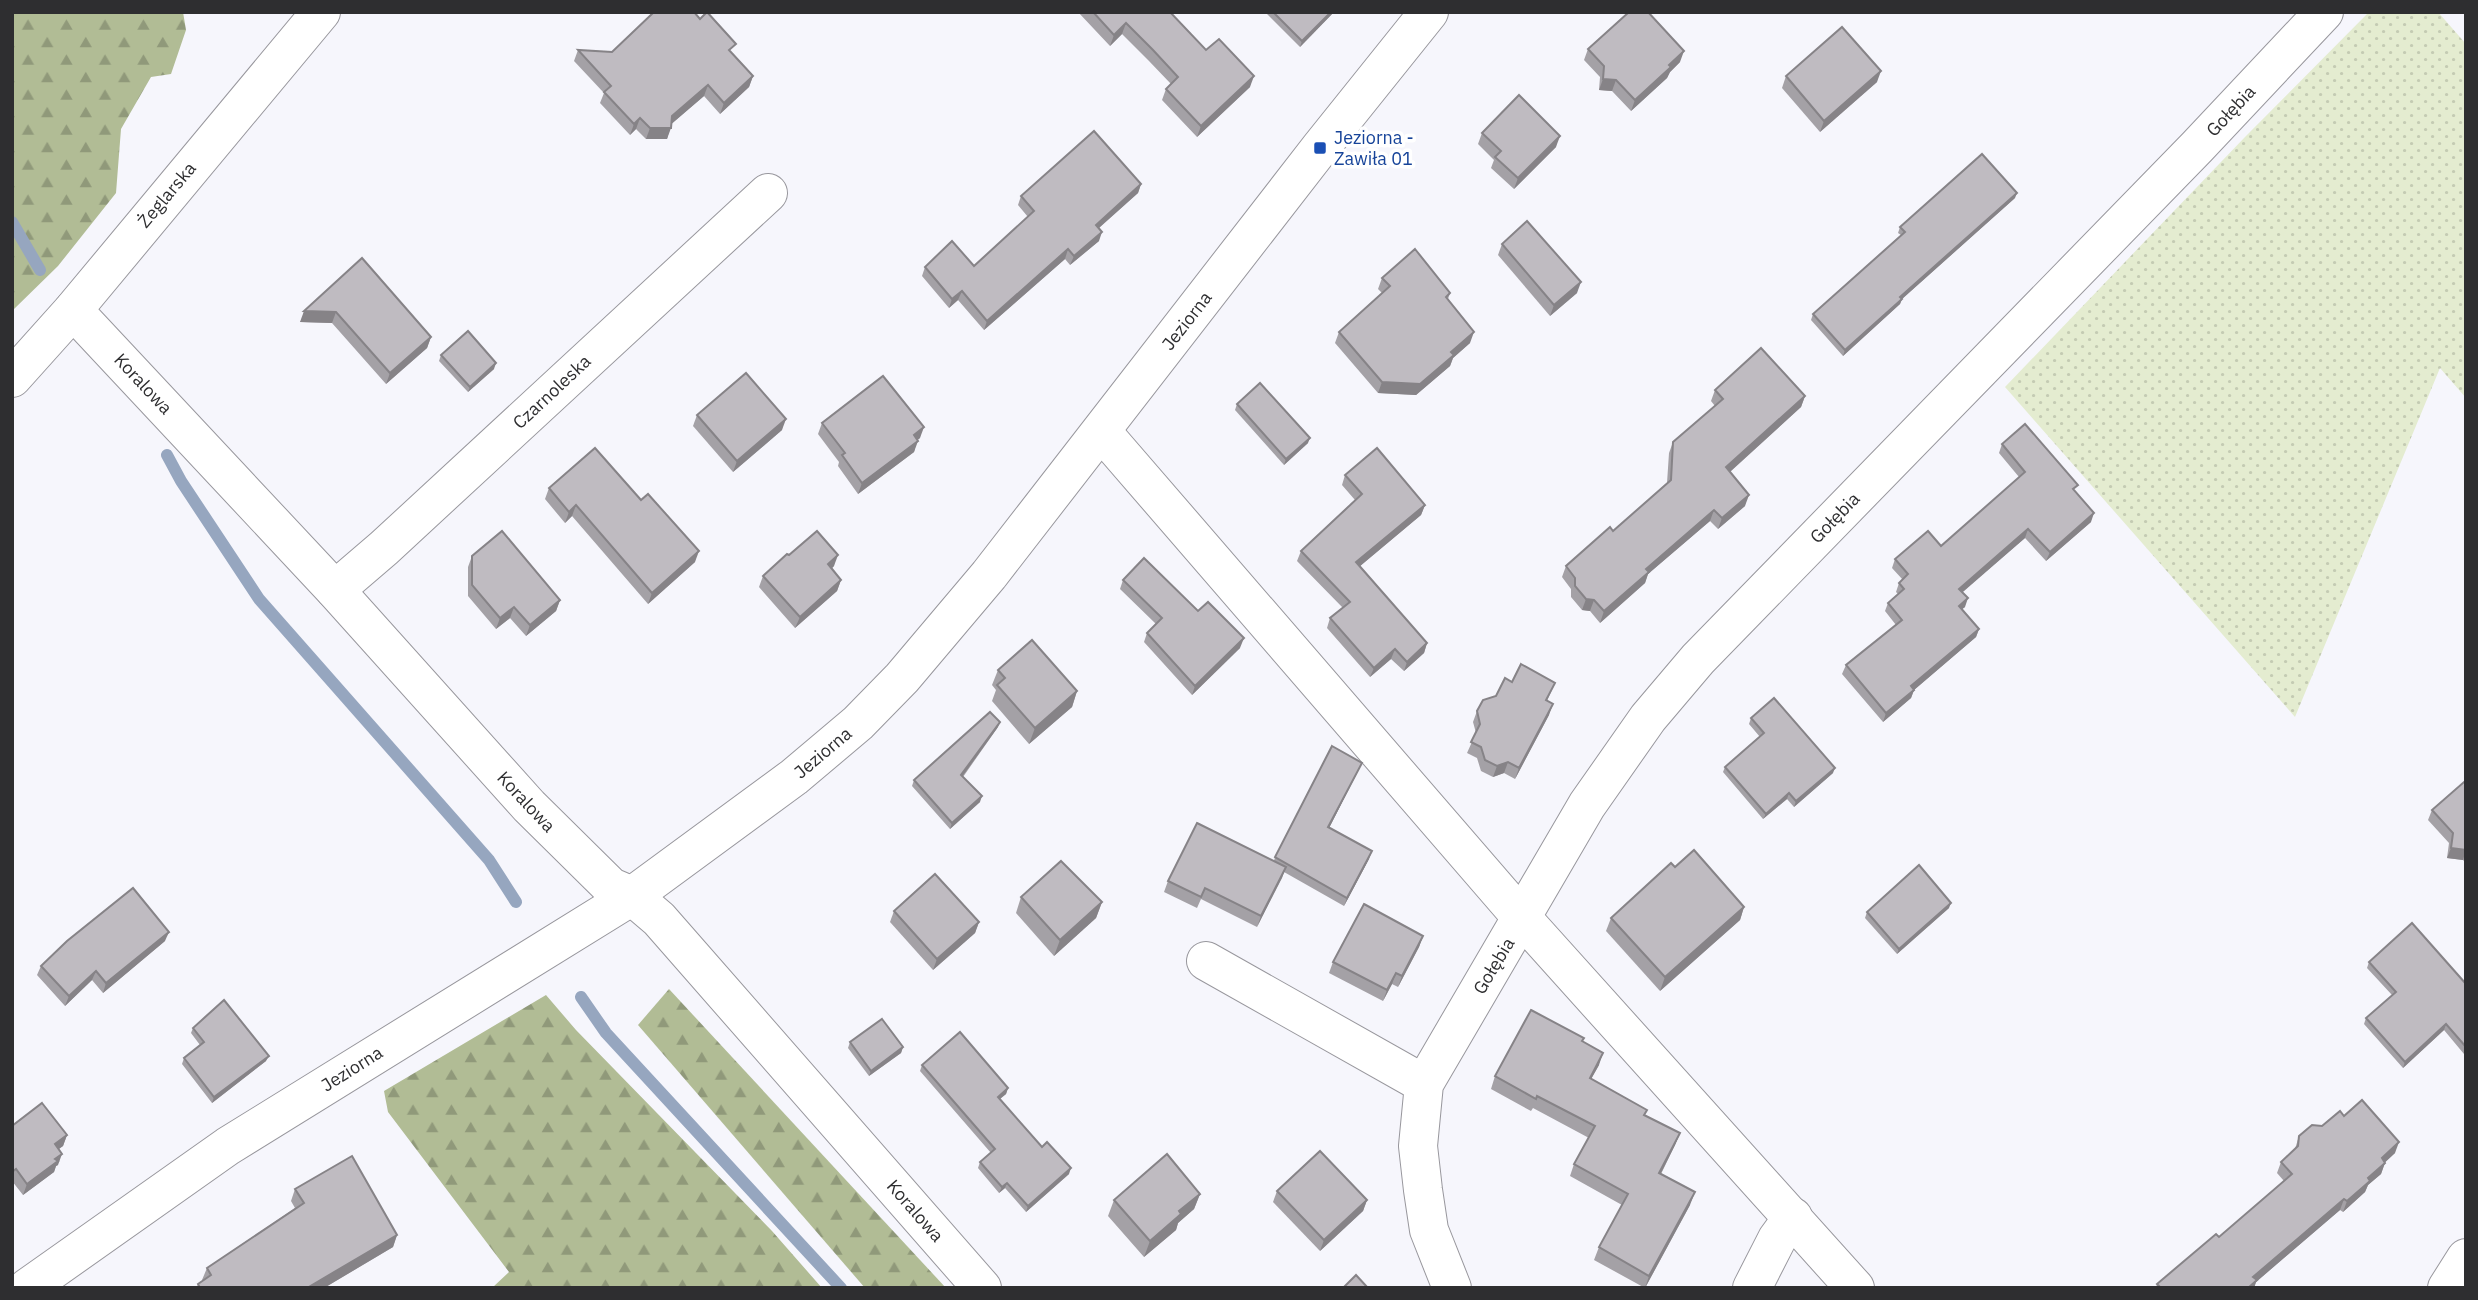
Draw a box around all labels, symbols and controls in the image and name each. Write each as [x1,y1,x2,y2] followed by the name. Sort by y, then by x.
[2201,80,2260,141] street label: Gołębia
[1334,126,1414,170] place label: Jeziorna - Zawiła 01
[1312,140,1328,156] marker: Jeziorna - Zawiła 01
[133,157,201,232] street label: Żeglarska
[1157,286,1217,355] street label: Jeziorna
[109,348,178,419] street label: Koralowa
[508,349,596,434] street label: Czarnoleska
[1805,487,1865,548] street label: Gołębia
[789,722,857,783] street label: Jeziorna
[492,766,561,837] street label: Koralowa
[1468,933,1520,998] street label: Gołębia
[317,1041,387,1096] street label: Jeziorna
[882,1175,949,1247] street label: Koralowa

